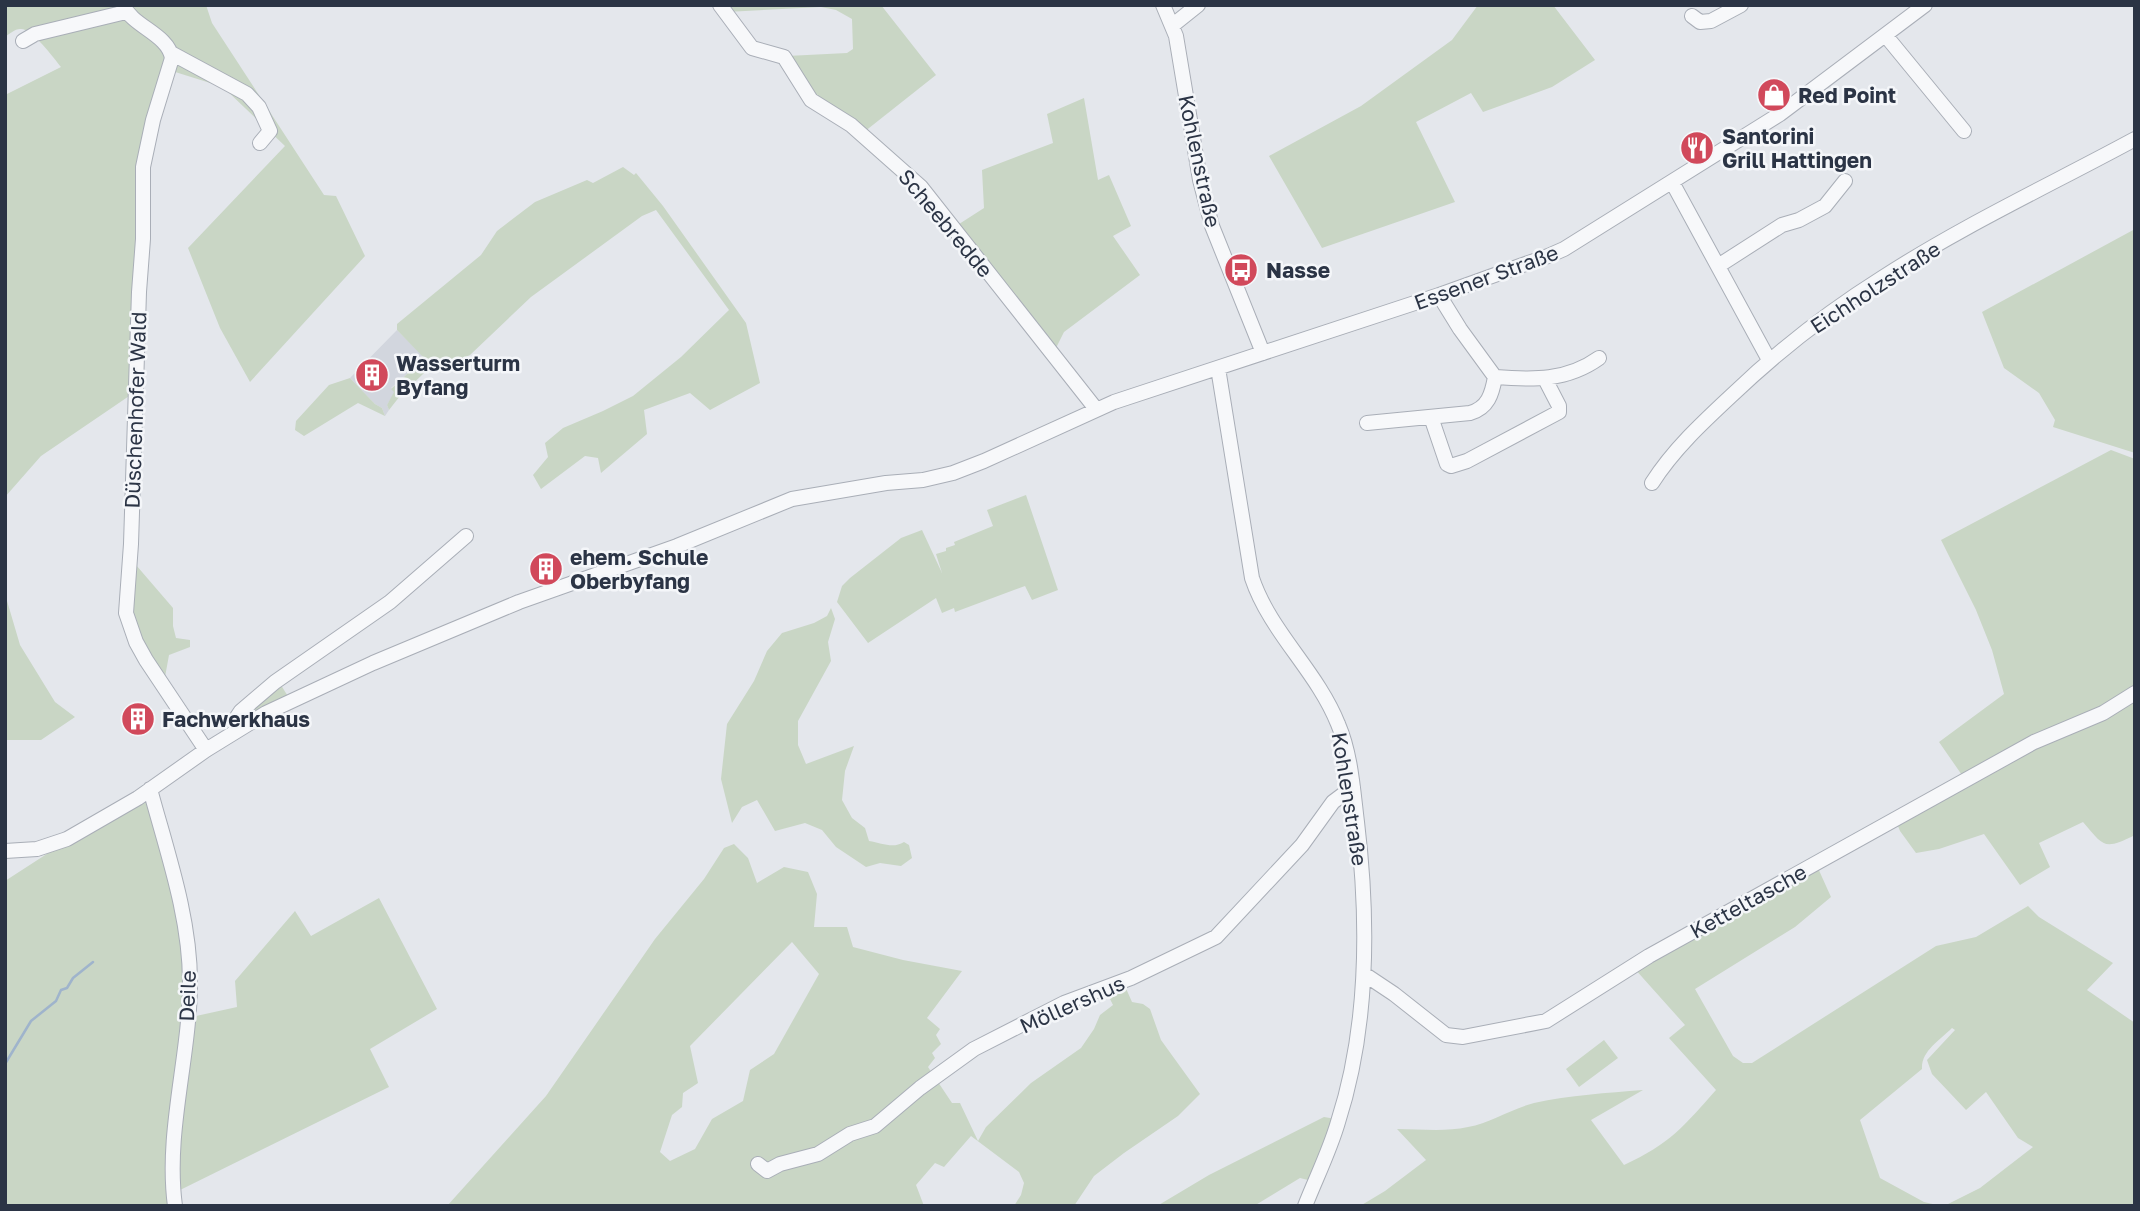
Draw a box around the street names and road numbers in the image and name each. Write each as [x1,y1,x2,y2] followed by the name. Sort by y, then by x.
[1173,92,1227,230] street label: Kohlenstraße
[893,164,999,282] street label: Scheebredde
[1805,235,1945,339] street label: Eichholzstraße
[1410,239,1562,315] street label: Essener Straße
[119,311,151,509] street label: Düschenhofer Wald
[1327,730,1373,868] street label: Kohlenstraße
[1685,858,1811,944] street label: Ketteltasche
[1015,969,1129,1039] street label: Möllershus
[173,970,201,1022] street label: Deile

